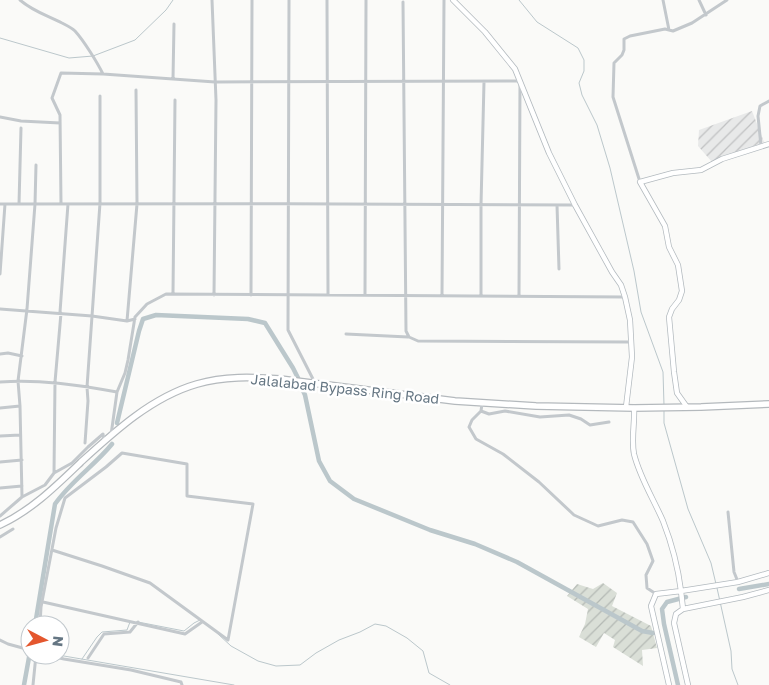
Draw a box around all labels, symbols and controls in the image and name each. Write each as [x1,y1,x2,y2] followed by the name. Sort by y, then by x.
[250,370,440,407] street label: Jalalabad Bypass Ring Road
[20,615,70,665] north arrow
[49,635,67,648] text: N

